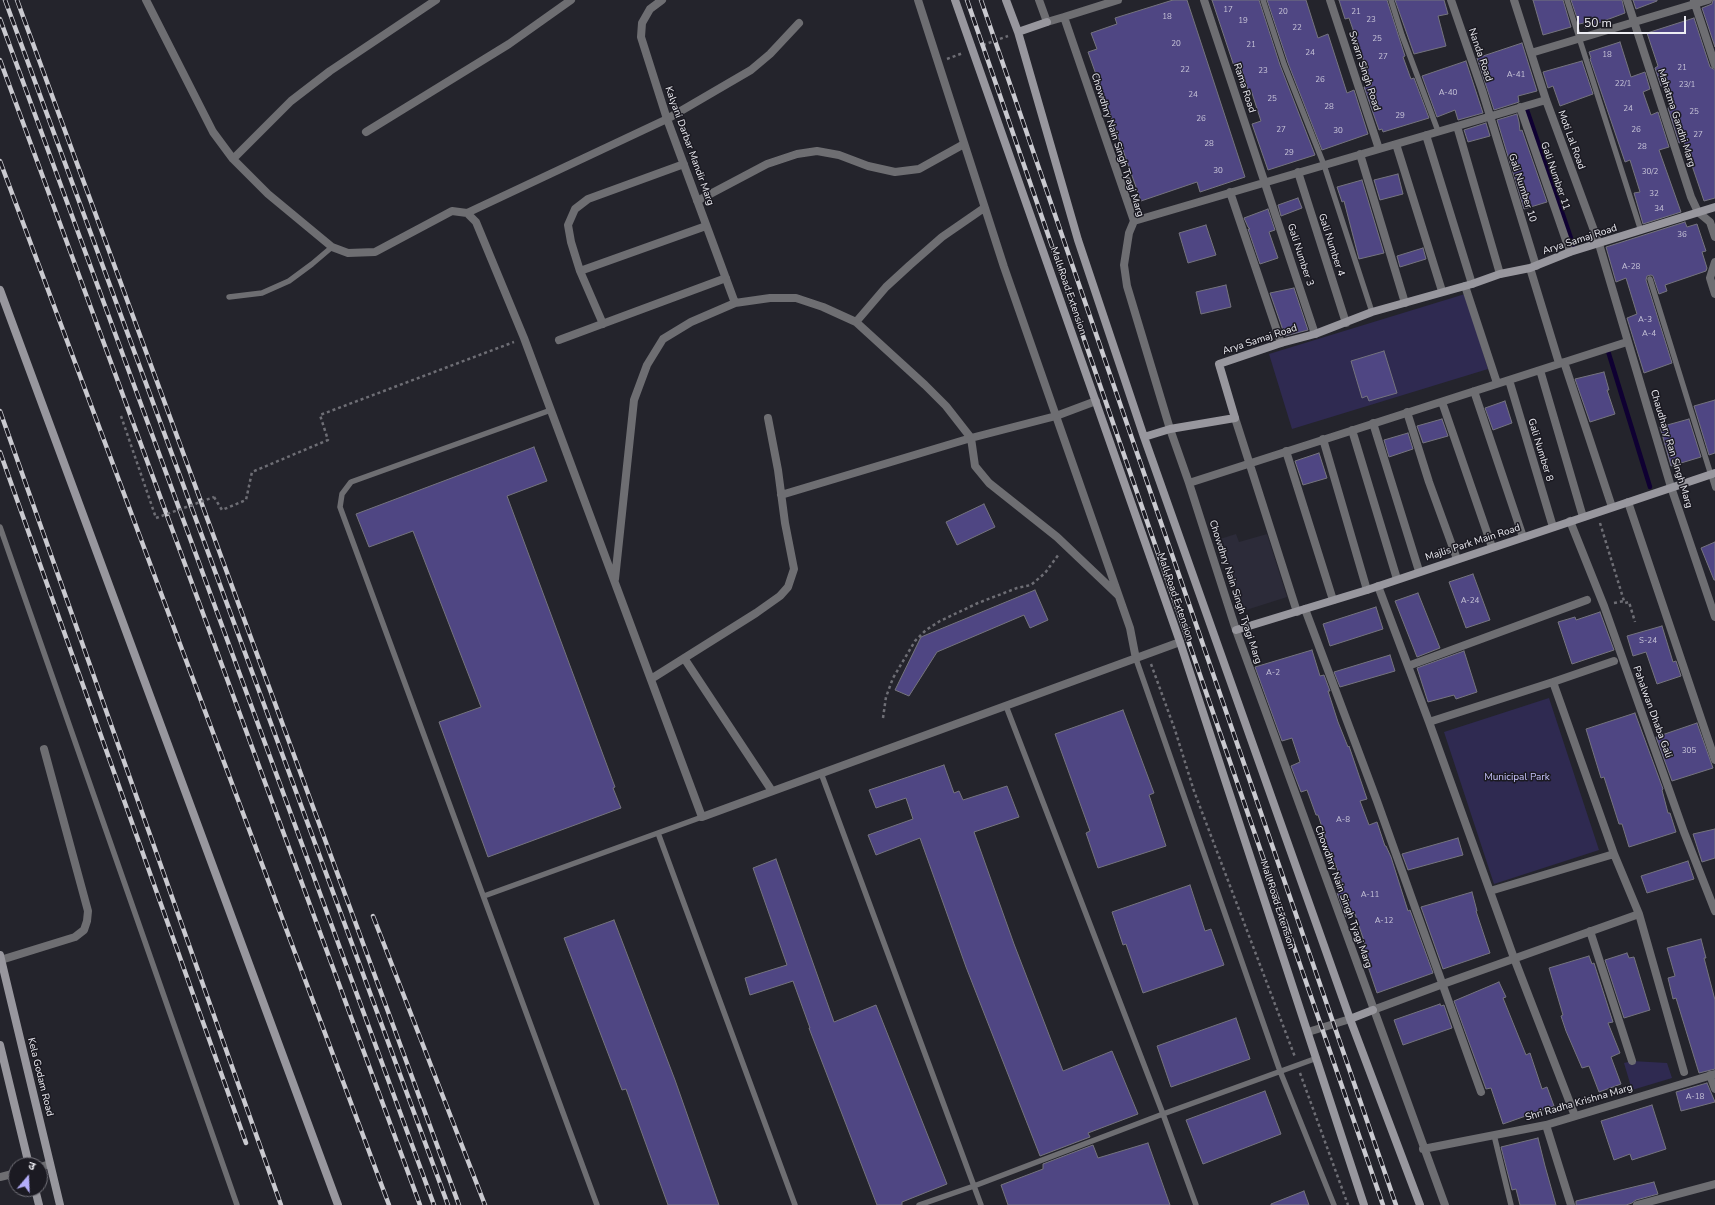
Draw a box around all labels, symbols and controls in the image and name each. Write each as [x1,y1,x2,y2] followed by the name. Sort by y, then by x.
[1223,5,1233,15] house number: 17
[1278,7,1288,17] house number: 20
[1351,7,1361,17] house number: 21
[1579,8,1688,34] scale bar
[1162,12,1172,22] house number: 18
[1366,15,1376,25] house number: 23
[1584,15,1612,31] text: 50 m
[1238,16,1248,26] house number: 19
[1292,23,1302,33] house number: 22
[1465,27,1495,83] street label: Nanda Road
[1345,30,1383,112] street label: Swarn Singh Road
[1372,34,1382,44] house number: 25
[1171,39,1181,49] house number: 20
[1246,40,1256,50] house number: 21
[1305,48,1315,58] house number: 24
[1602,50,1612,60] house number: 18
[1378,52,1388,62] house number: 27
[1230,62,1258,114] street label: Rama Road
[1677,63,1687,73] house number: 21
[1180,65,1190,75] house number: 22
[1258,66,1268,76] house number: 23
[1654,67,1698,169] street label: Mahatma Gandhi Marg
[1507,70,1525,80] house number: A-41
[1088,72,1146,218] street label: Chowdhry Nain Singh Tyagi Marg
[1315,75,1325,85] house number: 26
[1615,79,1631,89] house number: 22/1
[1679,80,1695,90] house number: 23/1
[662,85,716,207] street label: Kalyani Darbar Mandir Marg
[1439,88,1457,98] house number: A-40
[1188,90,1198,100] house number: 24
[1267,94,1277,104] house number: 25
[1324,102,1334,112] house number: 28
[1623,104,1633,114] house number: 24
[1689,107,1699,117] house number: 25
[1555,109,1587,171] street label: Moti Lal Road
[1395,111,1405,121] house number: 29
[1196,114,1206,124] house number: 26
[1276,125,1286,135] house number: 27
[1631,125,1641,135] house number: 26
[1333,126,1343,136] house number: 30
[1693,130,1703,140] house number: 27
[1204,139,1214,149] house number: 28
[1538,140,1572,212] street label: Gali Number 11
[1637,142,1647,152] house number: 28
[1284,148,1294,158] house number: 29
[1505,152,1539,224] street label: Gali Number 10
[1213,166,1223,176] house number: 30
[1642,167,1658,177] house number: 30/2
[1649,189,1659,199] house number: 32
[1654,204,1664,214] house number: 34
[1315,212,1347,278] street label: Gali Number 4
[1284,222,1316,288] street label: Gali Number 3
[1541,222,1619,258] street label: Arya Samaj Road
[1677,230,1687,240] house number: 36
[1047,246,1089,336] street label: Mall Road Extension
[1622,262,1640,272] house number: A-28
[1638,315,1652,325] house number: A-3
[1221,322,1299,358] street label: Arya Samaj Road
[1642,329,1656,339] house number: A-4
[1647,388,1695,510] street label: Chaudhary Ran Singh Marg
[1525,417,1555,483] street label: Gali Number 8
[1206,519,1264,665] street label: Chowdhry Nain Singh Tyagi Marg
[1424,522,1522,564] street label: Majlis Park Main Road
[1154,552,1196,642] street label: Mall Road Extension
[1461,596,1479,606] house number: A-24
[1639,636,1657,646] house number: S-24
[1630,664,1674,760] street label: Pahalwan Dhaba Gali
[1266,668,1280,678] house number: A-2
[1682,746,1696,756] house number: 305
[1484,772,1550,784] park label: Municipal Park
[1336,815,1350,825] house number: A-8
[1312,824,1374,970] street label: Chowdhry Nain Singh Tyagi Marg
[1257,859,1297,951] street label: Mall Road Extension
[1361,890,1379,900] house number: A-11
[1375,916,1393,926] house number: A-12
[24,1036,56,1118] street label: Kela Godam Road
[1524,1082,1634,1124] street label: Shri Radha Krishna Marg
[1686,1092,1704,1102] house number: A-18
[8,1157,48,1197] north arrow
[26,1158,37,1174] text: उ

